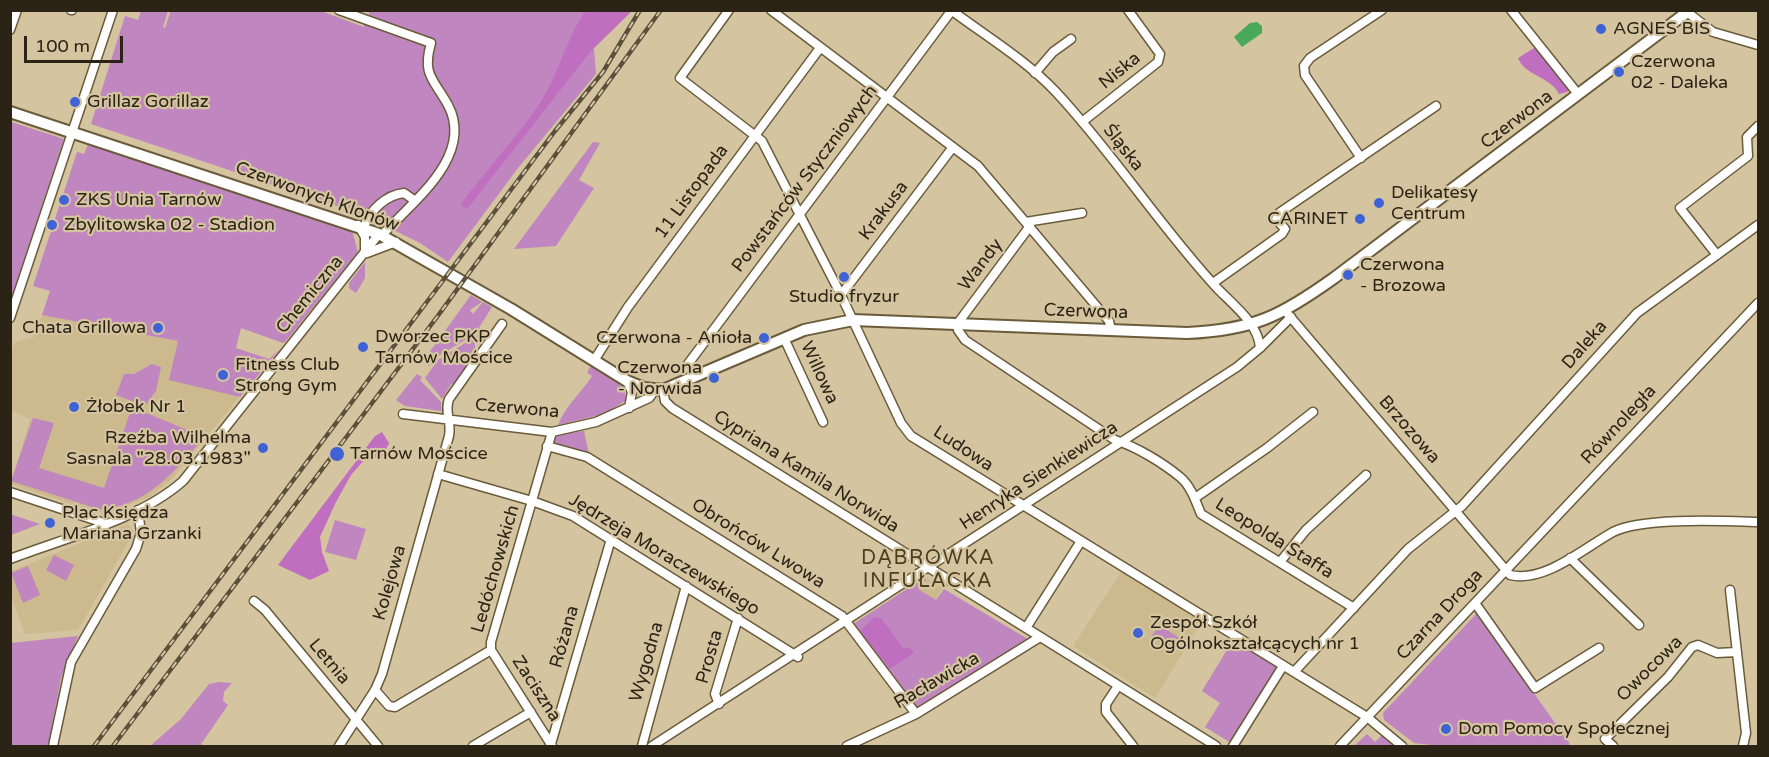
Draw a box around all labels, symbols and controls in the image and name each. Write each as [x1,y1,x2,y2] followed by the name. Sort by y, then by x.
[1613,18,1710,40] place label: AGNES BIS
[1594,22,1608,36] marker: AGNES BIS
[27,24,126,62] scale bar
[35,35,90,57] text: 100 m
[1095,48,1145,94] street label: Niska
[1631,51,1728,94] place label: Czerwona 02 - Daleka
[1612,65,1626,79] marker: Czerwona 02 - Daleka
[727,81,883,277] street label: Powstańców Styczniowych
[1477,86,1557,154] street label: Czerwona
[87,91,209,113] place label: Grillaz Gorillaz
[68,95,82,109] marker: Grillaz Gorillaz
[1098,120,1148,176] street label: Śląska
[651,141,733,243] street label: 11 Listopada
[232,157,402,237] street label: Czerwonych Klonów
[855,177,913,245] street label: Krakusa
[1391,182,1478,224] place label: Delikatesy Centrum
[76,189,221,211] place label: ZKS Unia Tarnów
[57,193,71,207] marker: ZKS Unia Tarnów
[1372,196,1386,210] marker: Delikatesy Centrum
[1267,208,1348,230] place label: CARINET
[1353,212,1367,226] marker: CARINET
[64,214,275,236] place label: Zbylitowska 02 - Stadion
[45,218,59,232] marker: Zbylitowska 02 - Stadion
[954,235,1008,295] street label: Wandy
[272,252,348,338] street label: Chemiczna
[1360,254,1446,296] place label: Czerwona - Brozowa
[1341,268,1355,282] marker: Czerwona - Brozowa
[837,270,851,284] marker: Studio fryzur
[789,286,899,308] place label: Studio fryzur
[1043,300,1129,324] street label: Czerwona
[1558,316,1612,374] street label: Daleka
[22,317,146,339] place label: Chata Grillowa
[151,321,165,335] marker: Chata Grillowa
[375,326,513,368] place label: Dworzec PKP Tarnów Mościce
[596,327,752,349] place label: Czerwona - Anioła
[757,331,771,345] marker: Czerwona - Anioła
[795,338,843,408] street label: Willowa
[356,340,370,354] marker: Dworzec PKP Tarnów Mościce
[235,354,340,397] place label: Fitness Club Strong Gym
[617,357,702,400] place label: Czerwona - Norwida
[216,368,230,382] marker: Fitness Club Strong Gym
[707,371,721,385] marker: Czerwona - Norwida
[1577,381,1661,469] street label: Równoległa
[1374,392,1444,468] street label: Brzozowa
[474,395,560,423] street label: Czerwona
[86,396,186,418] place label: Żłobek Nr 1
[67,400,81,414] marker: Żłobek Nr 1
[709,406,903,538] street label: Cypriana Kamila Norwida
[956,417,1122,535] street label: Henryka Sienkiewicza
[929,421,997,477] street label: Ludowa
[66,427,251,470] place label: Rzeźba Wilhelma Sasnala "28.03.1983"
[256,441,270,455] marker: Rzeźba Wilhelma Sasnala "28.03.1983"
[350,443,488,465] place label: Tarnów Mościce
[328,445,346,463] marker: Tarnów Mościce
[565,489,763,621] street label: Jędrzeja Moraczewskiego
[687,494,829,594] street label: Obrońców Lwowa
[1211,494,1337,584] street label: Leopolda Staffa
[62,502,202,544] place label: Plac Księdza Mariana Grzanki
[467,503,525,635] street label: Ledóchowskich
[43,516,57,530] marker: Plac Księdza Mariana Grzanki
[369,543,411,623] street label: Kolejowa
[861,547,995,594] district label: DĄBRÓWKA INFUŁACKA
[1392,565,1488,665] street label: Czarna Droga
[546,603,584,671] street label: Różana
[1150,612,1360,654] place label: Zespół Szkół Ogólnokształcących nr 1
[625,619,669,705] street label: Wygodna
[1131,626,1145,640] marker: Zespół Szkół Ogólnokształcących nr 1
[692,628,728,686] street label: Prosta
[1613,632,1687,706] street label: Owocowa
[304,635,354,689] street label: Letnia
[890,648,984,714] street label: Racławicka
[507,652,565,726] street label: Zaciszna
[1458,718,1670,740] place label: Dom Pomocy Społecznej
[1439,722,1453,736] marker: Dom Pomocy Społecznej

